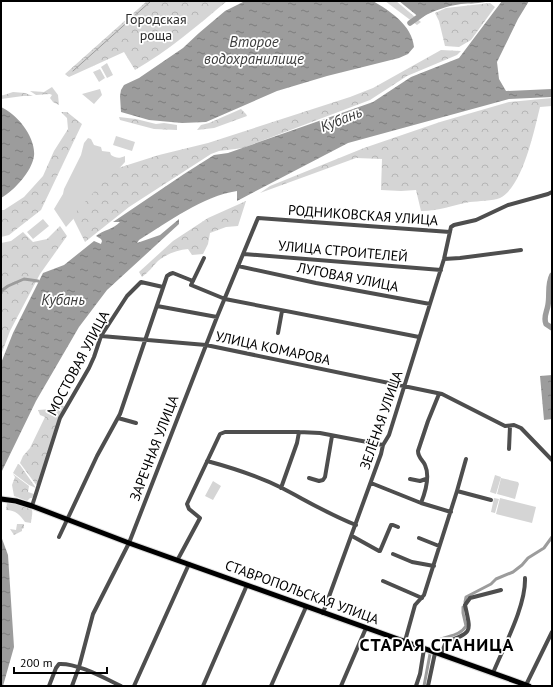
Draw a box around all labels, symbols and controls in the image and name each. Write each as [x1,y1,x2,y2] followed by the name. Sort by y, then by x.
[125,10,187,44] park label: Городская роща
[204,32,304,68] water label: Второе водохранилище
[317,102,365,136] water label: Кубань
[287,201,439,229] street label: РОДНИКОВСКАЯ УЛИЦА
[278,236,408,266] street label: УЛИЦА СТРОИТЕЛЕЙ
[295,258,401,296] street label: ЛУГОВАЯ УЛИЦА
[41,290,85,309] water label: Кубань
[43,307,114,419] street label: МОСТОВАЯ УЛИЦА
[214,327,333,369] street label: УЛИЦА КОМАРОВА
[356,367,407,472] street label: ЗЕЛЁНАЯ УЛИЦА
[126,392,183,503] street label: ЗАРЕЧНАЯ УЛИЦА
[223,556,382,629] street label: СТАВРОПОЛЬСКАЯ УЛИЦА
[360,633,514,656] district label: СТАРАЯ СТАНИЦА
[14,649,107,675] scale bar
[20,655,53,670] text: 200 m

